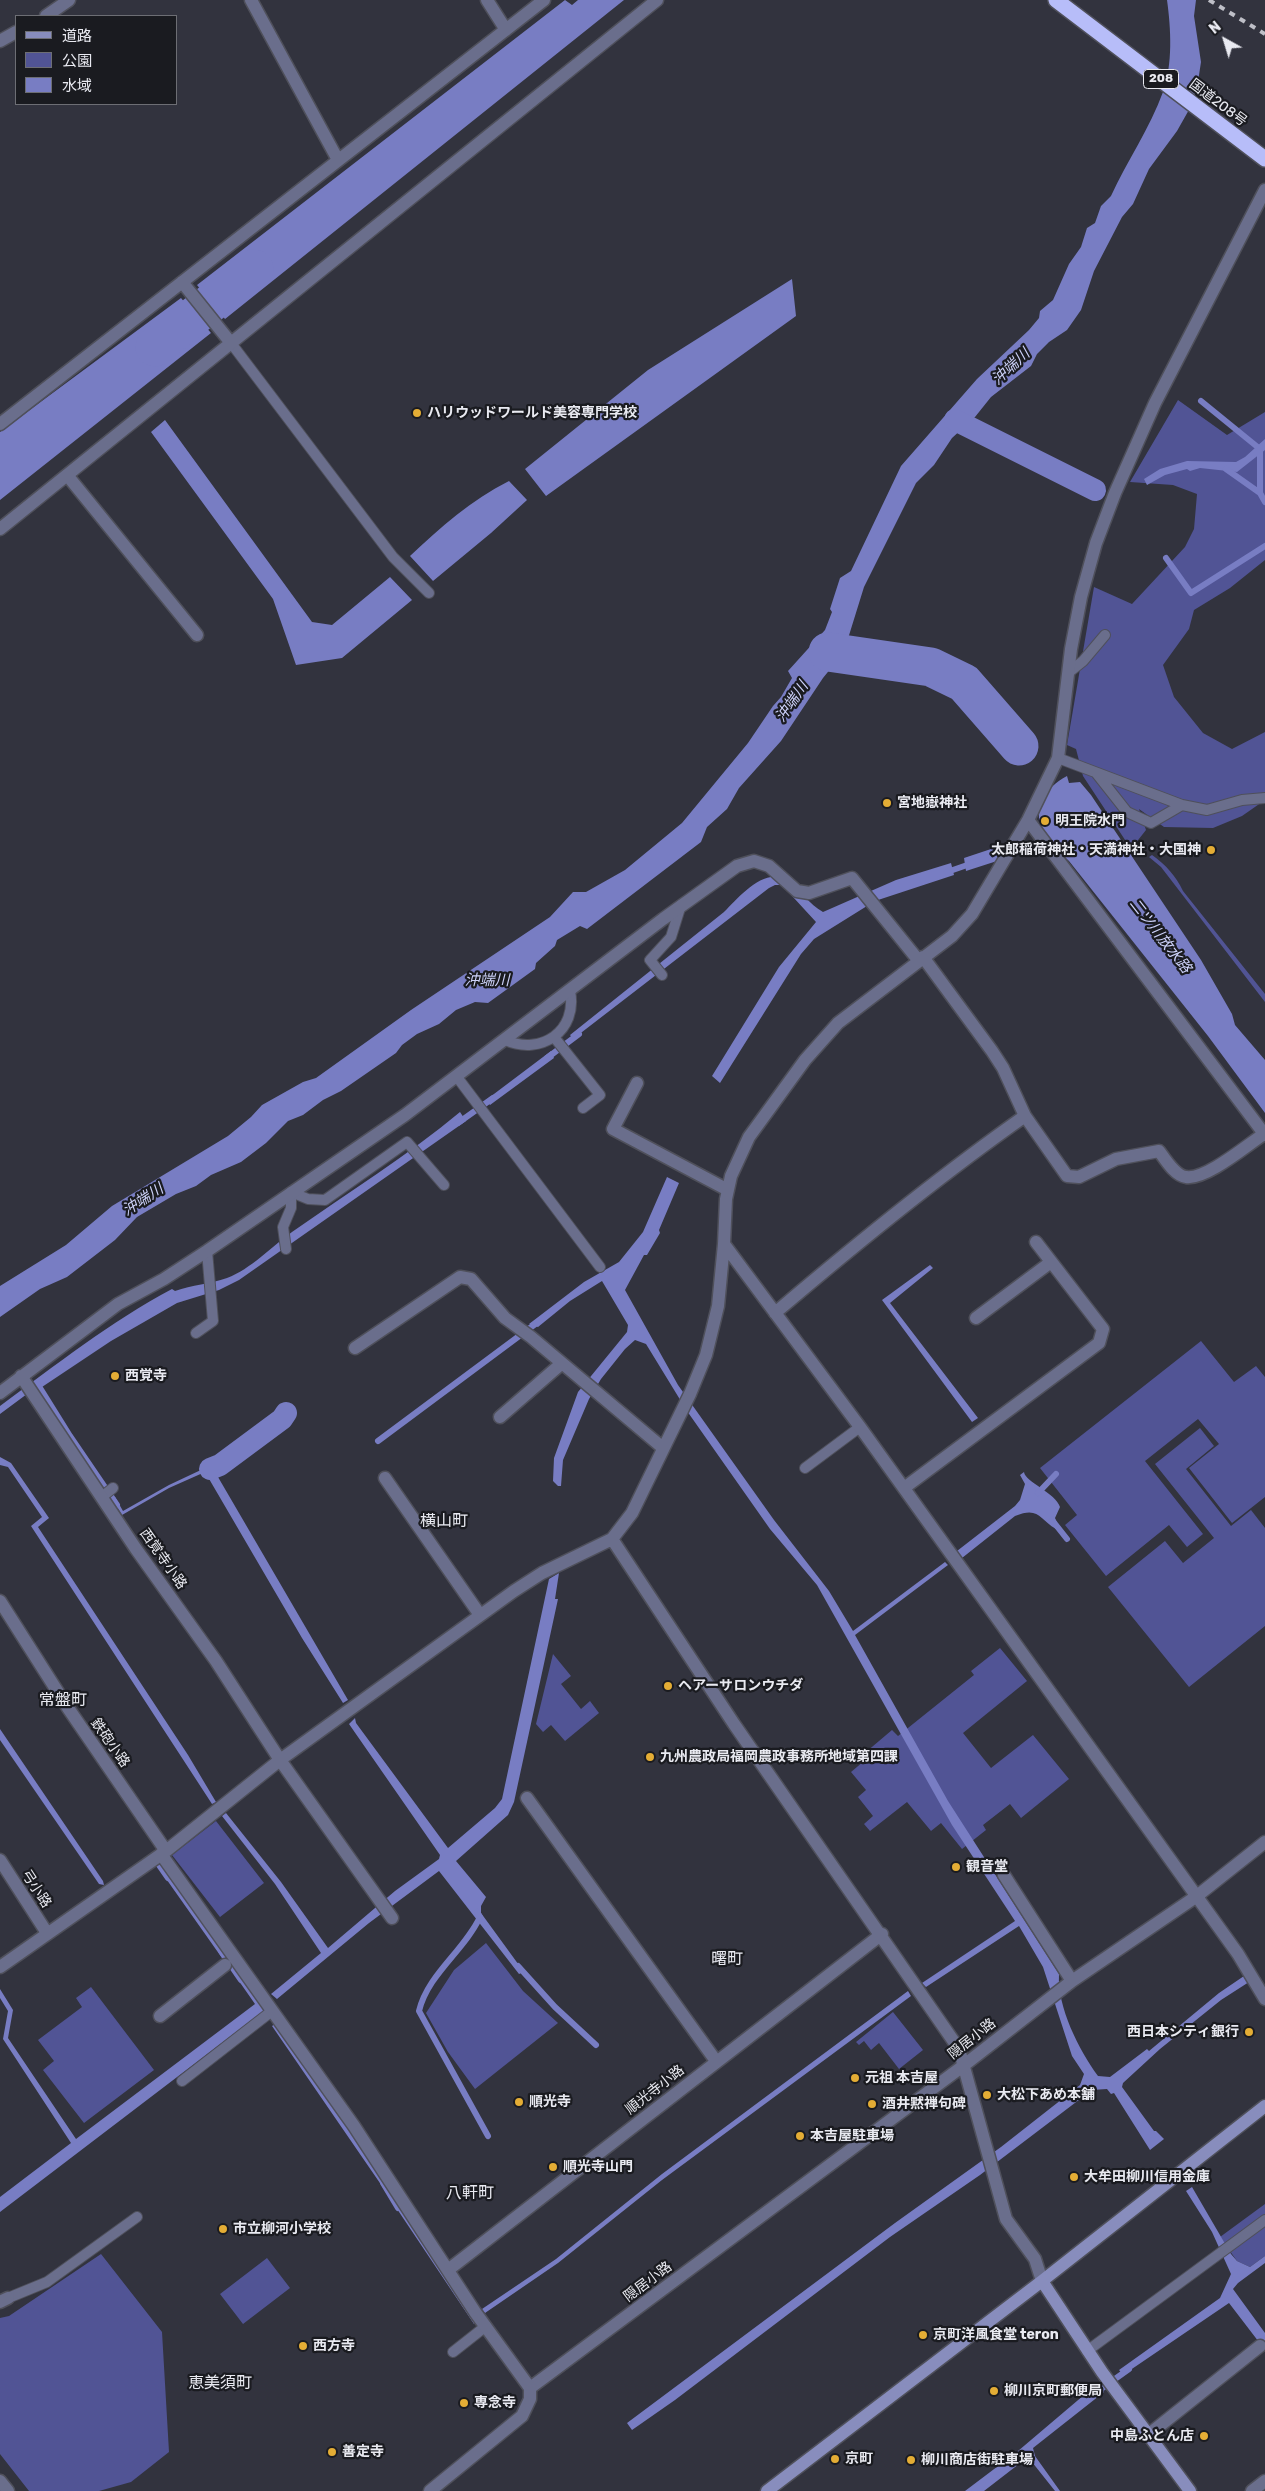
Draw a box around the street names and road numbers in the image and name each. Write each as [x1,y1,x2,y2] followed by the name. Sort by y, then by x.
[1144,70,1178,88] road number: 208
[1186,76,1250,130] street label: 国道208号
[136,1526,190,1592] street label: 西覚寺小路
[87,1715,133,1771] street label: 鉄砲小路
[18,1867,54,1911] street label: 弓小路
[945,2015,999,2063] street label: 隠居小路
[622,2062,688,2118] street label: 順光寺小路
[621,2258,675,2306] street label: 隠居小路

